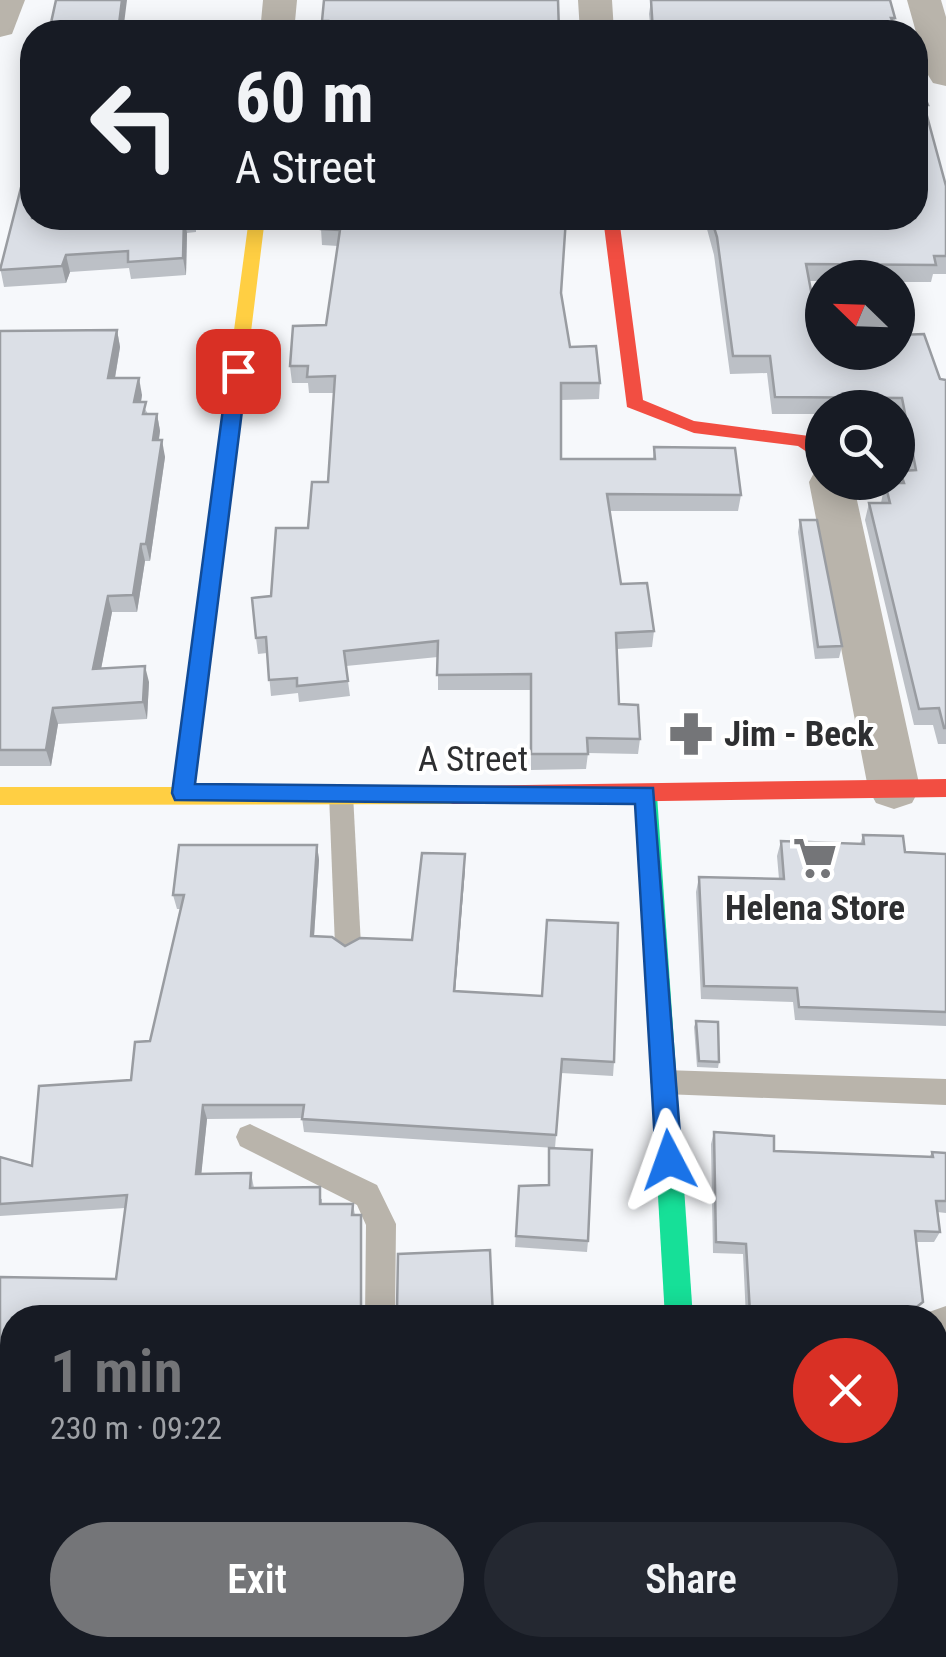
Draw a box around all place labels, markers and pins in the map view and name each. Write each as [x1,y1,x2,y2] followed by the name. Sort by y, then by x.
[196,329,281,414] pin
[667,710,715,758] pharmacy icon: Jim - Beck
[724,714,874,755] place label: Jim - Beck
[791,834,839,882] supermarket icon: Helena Store
[725,888,905,929] place label: Helena Store

